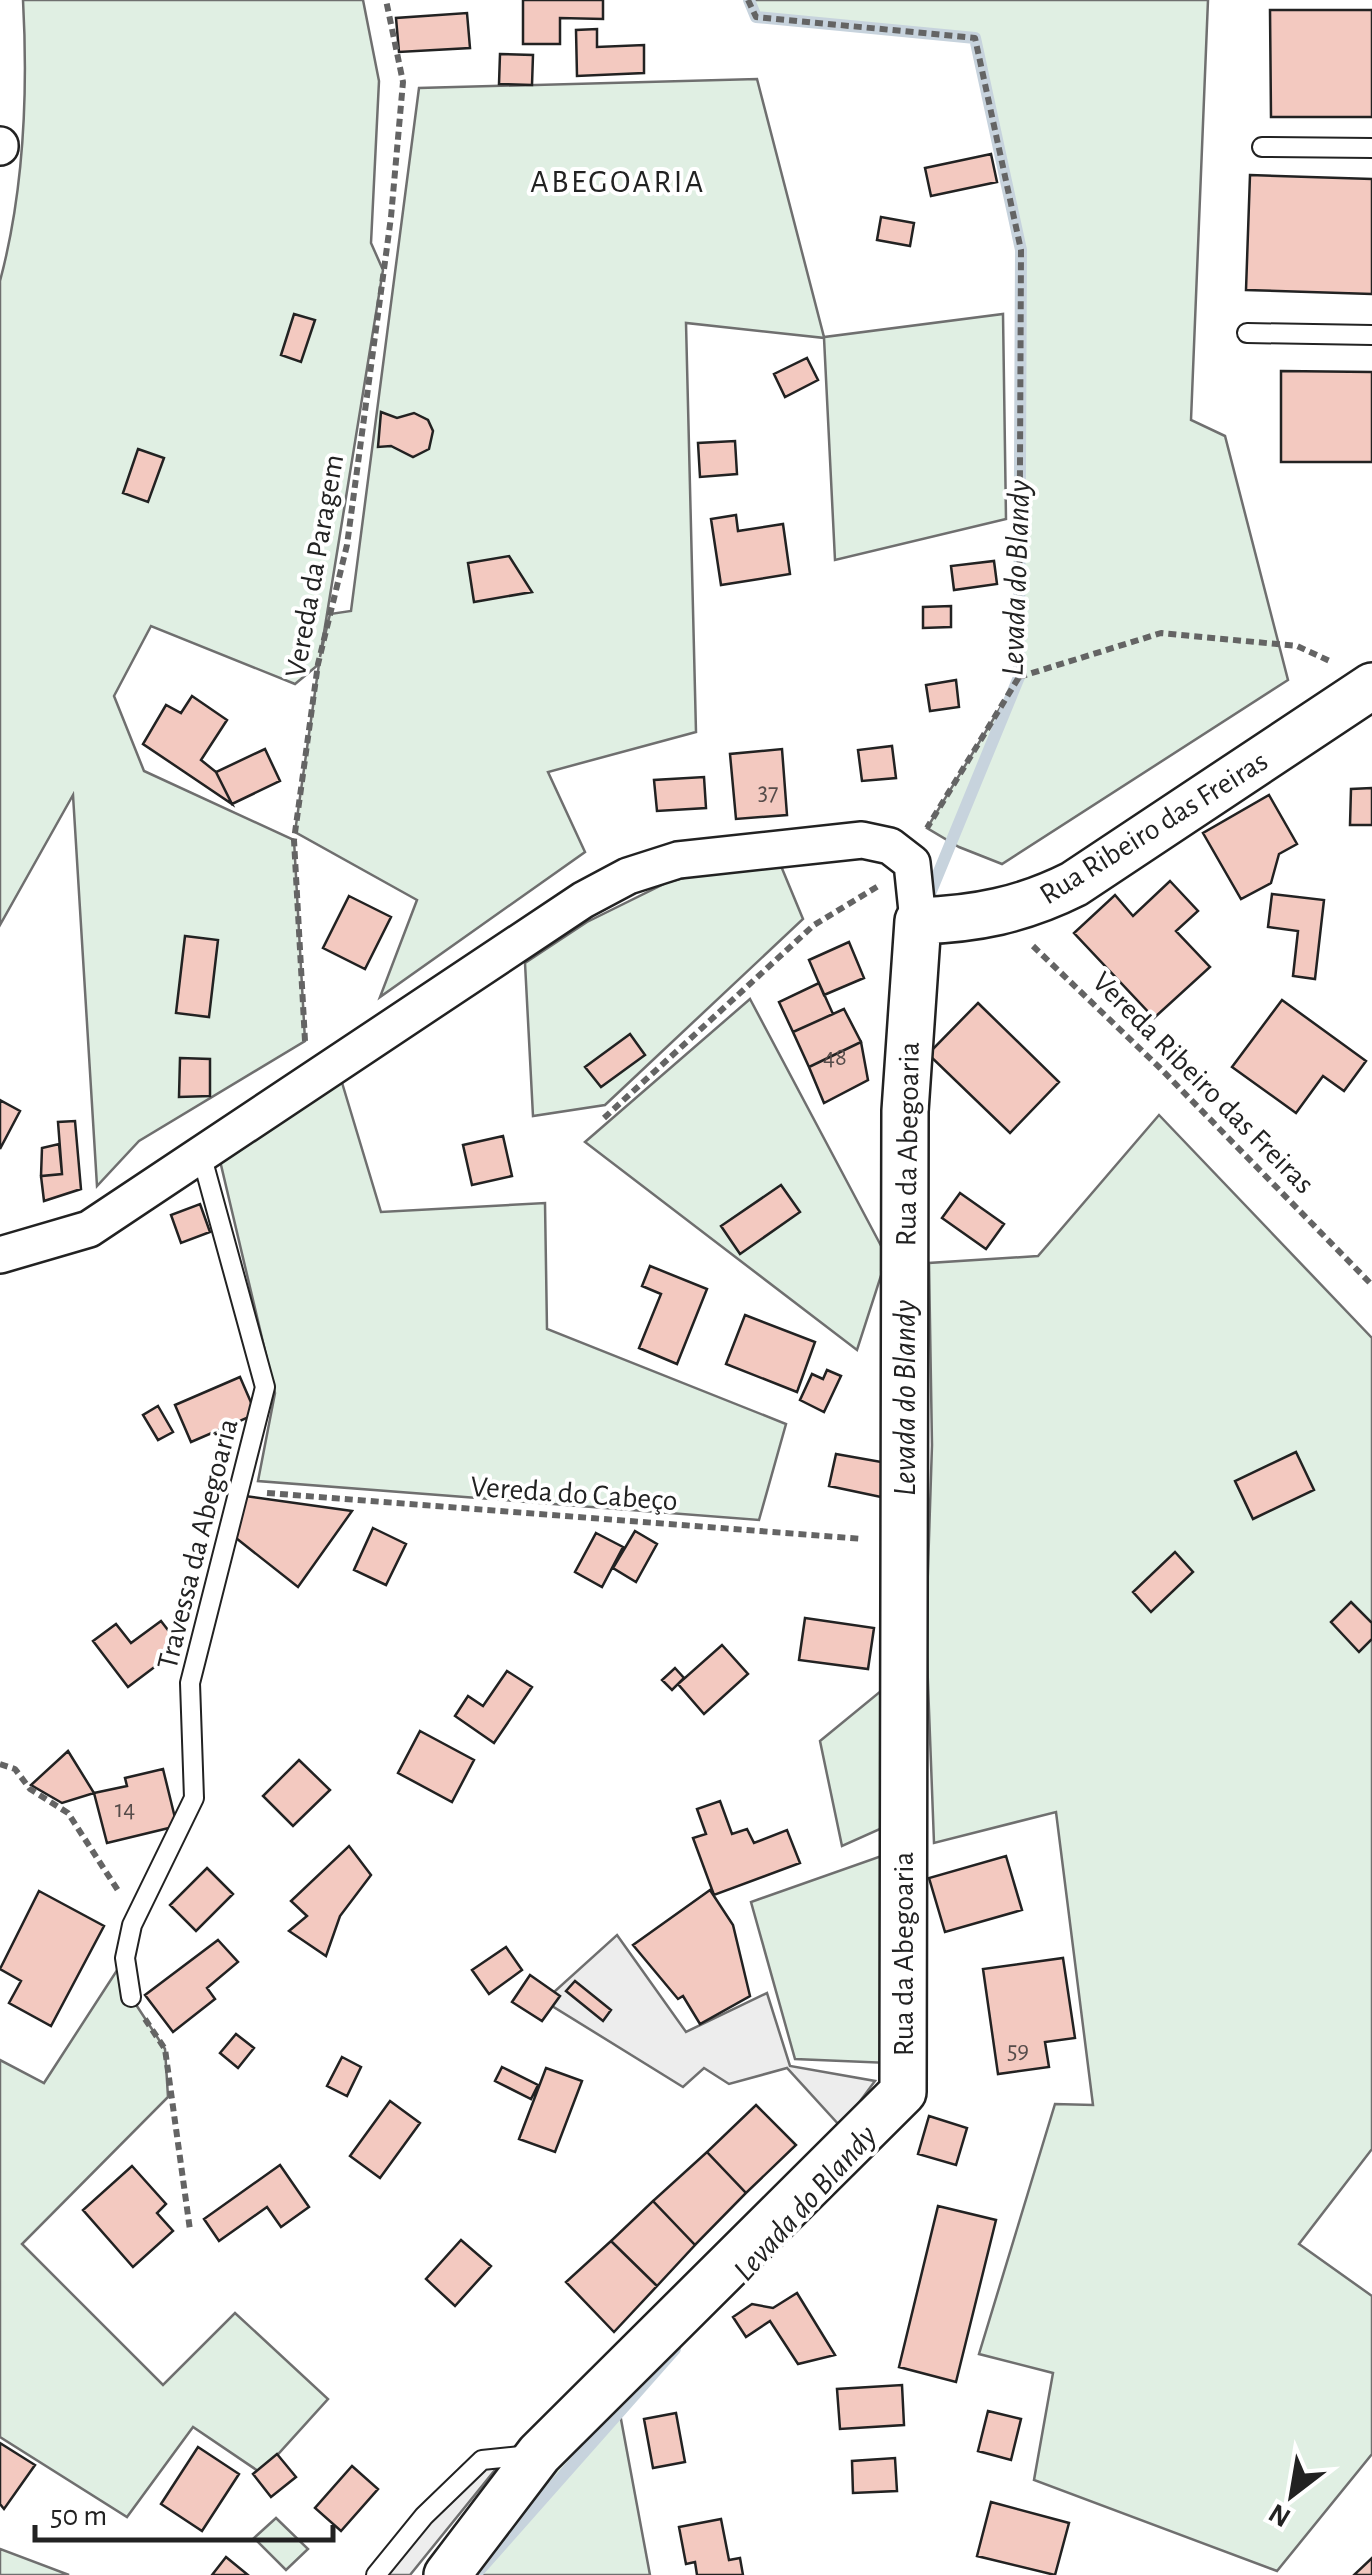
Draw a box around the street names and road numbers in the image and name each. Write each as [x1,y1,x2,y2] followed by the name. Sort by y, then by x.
[281,452,349,680] street label: Vereda da Paragem
[1035,746,1273,910] street label: Rua Ribeiro das Freiras
[1087,967,1319,1199] street label: Vereda Ribeiro das Freiras
[891,1041,925,1247] street label: Rua da Abegoaria
[152,1416,244,1672] street label: Travessa da Abegoaria
[469,1472,679,1516] street label: Vereda do Cabeço
[889,1852,919,2056] street label: Rua da Abegoaria

